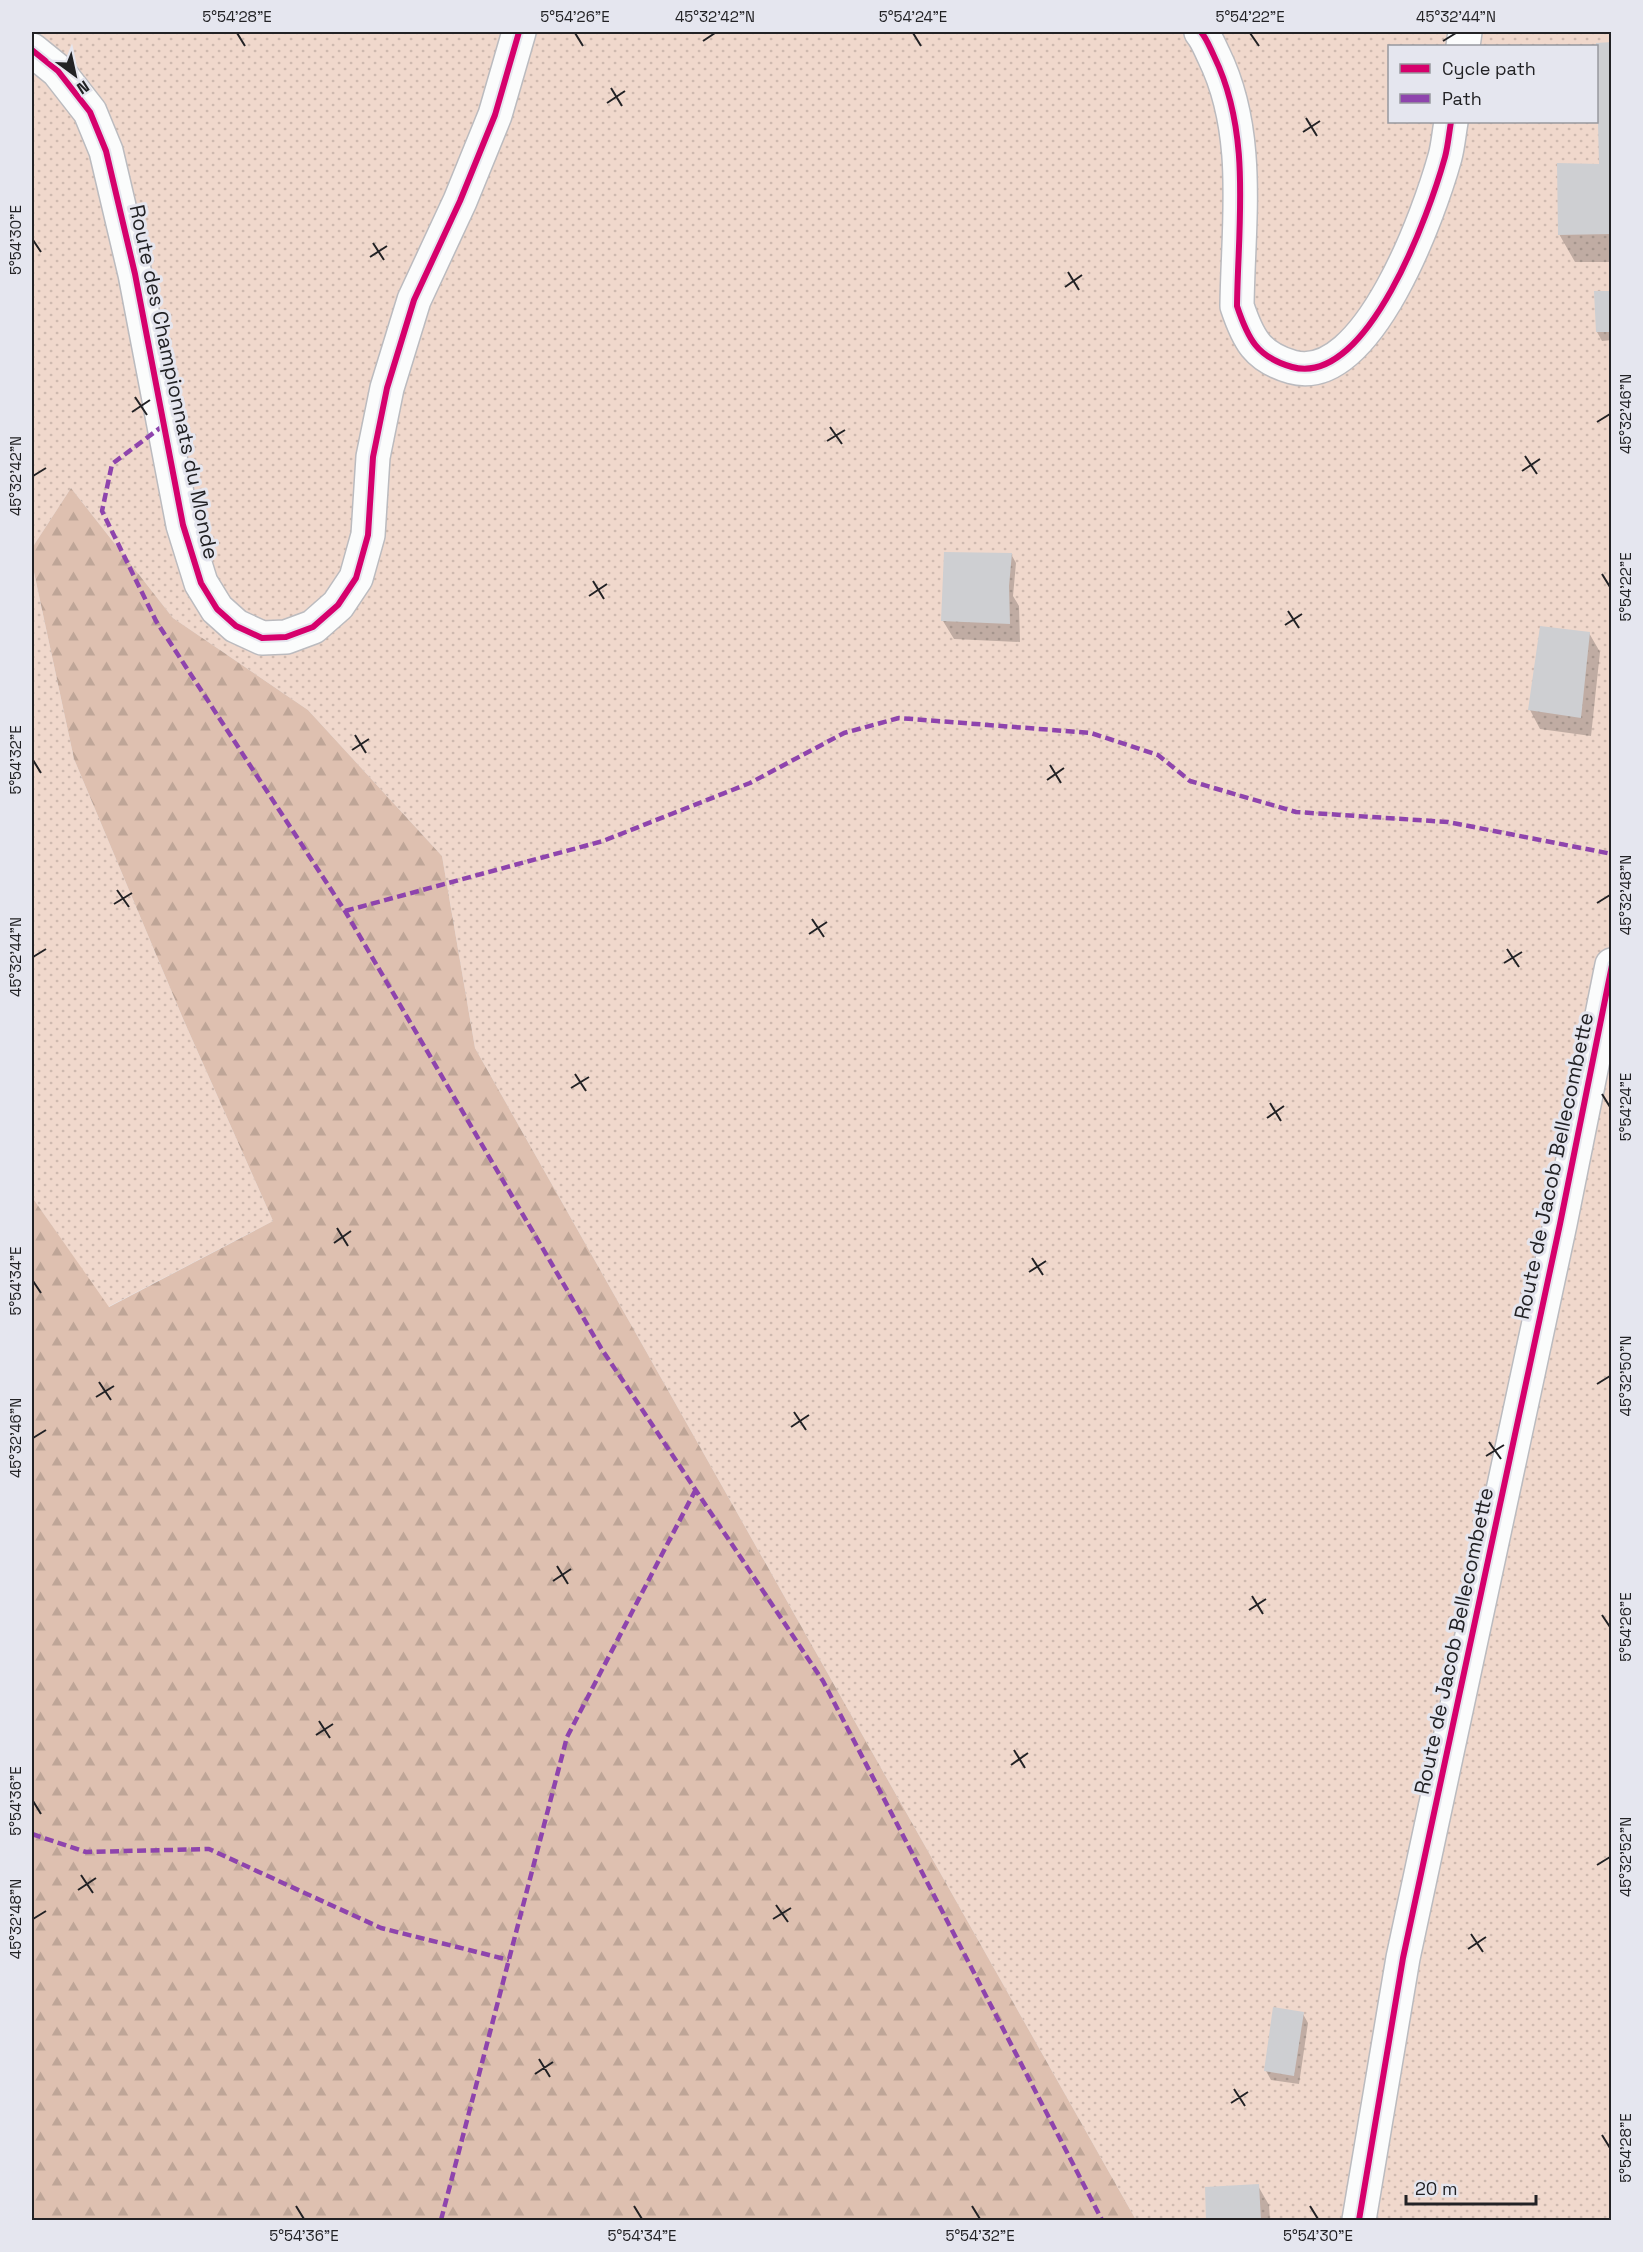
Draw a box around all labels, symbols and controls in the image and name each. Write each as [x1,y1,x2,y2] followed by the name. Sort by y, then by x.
[202,7,272,26] text: 5°54'28"E
[540,7,610,26] text: 5°54'26"E
[675,7,755,26] text: 45°32'42"N
[879,7,947,26] text: 5°54'24"E
[1215,7,1285,26] text: 5°54'22"E
[1416,7,1496,26] text: 45°32'44"N
[45,45,105,105] north arrow
[1388,45,1598,123] legend
[1442,57,1536,80] text: Cycle path
[73,75,93,99] text: N
[1442,87,1482,110] text: Path
[124,202,225,562] street label: Route des Championnats du Monde
[6,205,25,275] text: 5°54'30"E
[1616,374,1635,454] text: 45°32'46"N
[6,436,25,516] text: 45°32'42"N
[1616,552,1635,622] text: 5°54'22"E
[6,725,25,795] text: 5°54'32"E
[1616,855,1635,935] text: 45°32'48"N
[6,917,25,997] text: 45°32'44"N
[1508,1010,1599,1322] street label: Route de Jacob Bellecombette
[1616,1073,1635,1141] text: 5°54'24"E
[6,1246,25,1316] text: 5°54'34"E
[1616,1336,1635,1416] text: 45°32'50"N
[6,1398,25,1478] text: 45°32'46"N
[1408,1485,1499,1797] street label: Route de Jacob Bellecombette
[1616,1592,1635,1662] text: 5°54'26"E
[6,1766,25,1836] text: 5°54'36"E
[1616,1817,1635,1897] text: 45°32'52"N
[6,1879,25,1959] text: 45°32'48"N
[1616,2113,1635,2183] text: 5°54'28"E
[1406,2168,1536,2206] scale bar
[1415,2177,1458,2200] text: 20 m
[269,2226,339,2245] text: 5°54'36"E
[607,2226,677,2245] text: 5°54'34"E
[945,2226,1015,2245] text: 5°54'32"E
[1283,2226,1353,2245] text: 5°54'30"E

